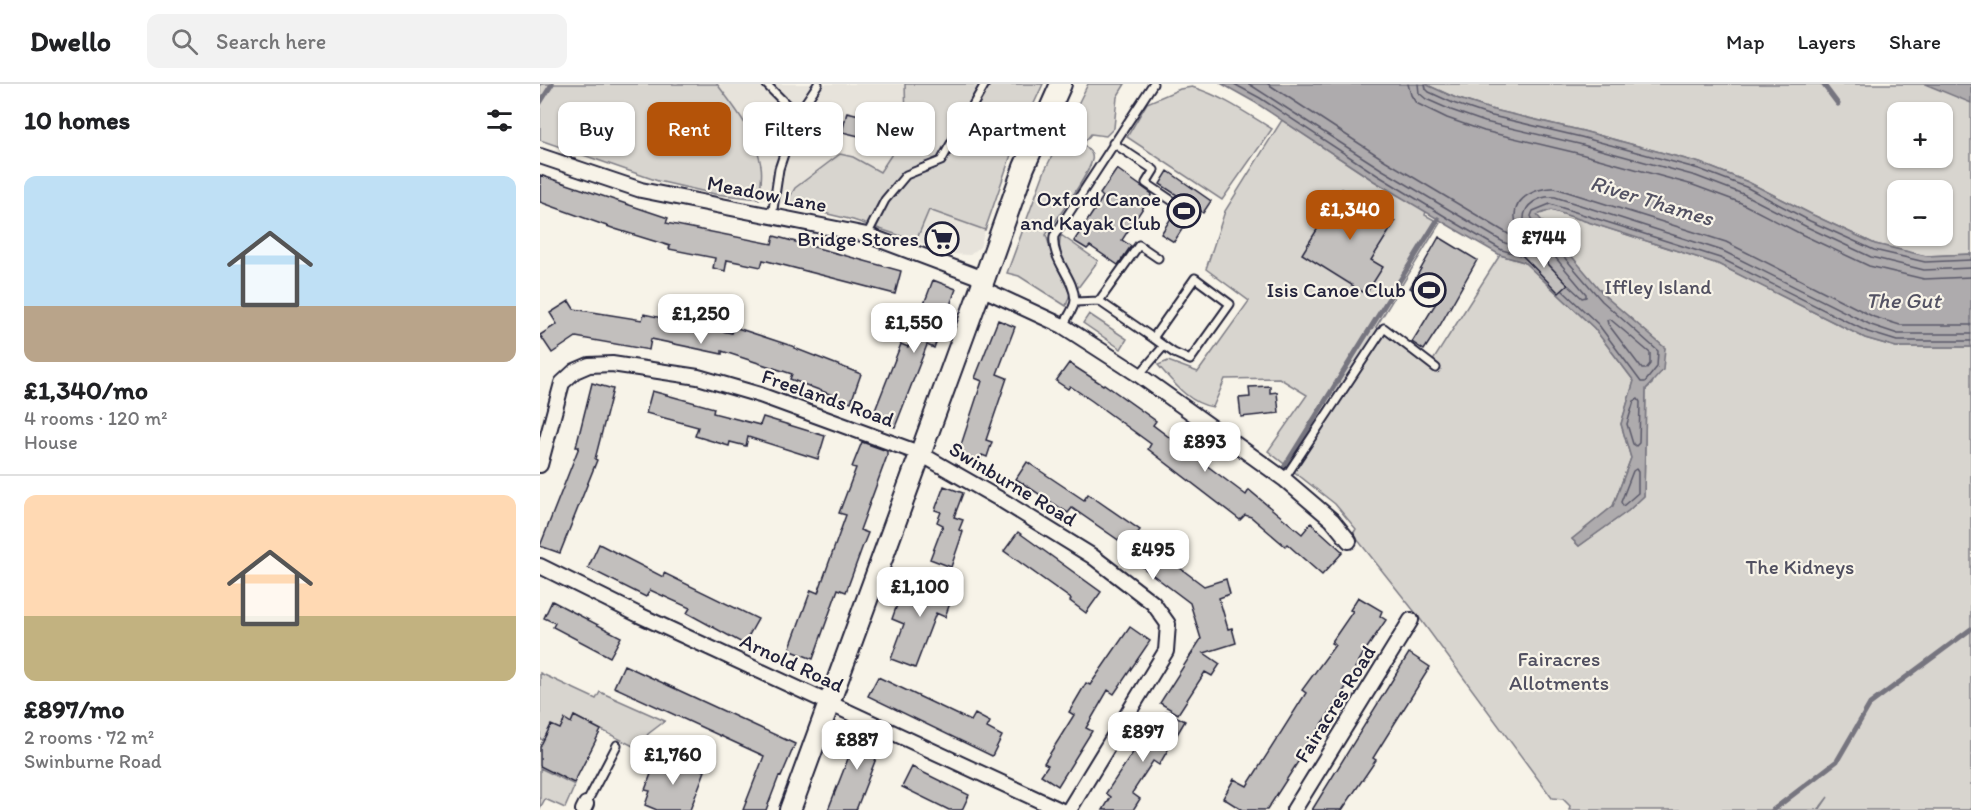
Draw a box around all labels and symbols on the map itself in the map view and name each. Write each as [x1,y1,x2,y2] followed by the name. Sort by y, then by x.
[1587,169,1718,232] water label: River Thames
[705,170,829,217] street label: Meadow Lane
[1020,186,1161,235] place label: Oxford Canoe and Kayak Club
[1301,190,1399,241] pin: £1,340
[1166,193,1202,229] sports icon: Oxford Canoe and Kayak Club
[1508,218,1580,269] pin: £744
[924,221,960,257] supermarket icon: Bridge Stores
[797,226,919,251] place label: Bridge Stores
[1411,272,1447,308] sports icon: Isis Canoe Club
[1604,274,1712,299] park label: Iffley Island
[1266,277,1406,302] place label: Isis Canoe Club
[1865,287,1942,314] water label: The Gut
[652,294,750,345] pin: £1,250
[865,303,963,354] pin: £1,550
[759,363,898,432] street label: Freelands Road
[1169,422,1241,473] pin: £893
[945,436,1082,532] street label: Swinburne Road
[1117,530,1189,581] pin: £495
[1746,554,1854,579] park label: The Kidneys
[871,567,969,618] pin: £1,100
[736,628,848,697] street label: Arnold Road
[1289,641,1380,767] street label: Fairacres Road
[1509,646,1609,695] park label: Fairacres Allotments
[1107,712,1179,763] pin: £897
[821,720,893,771] pin: £887
[624,735,722,786] pin: £1,760

